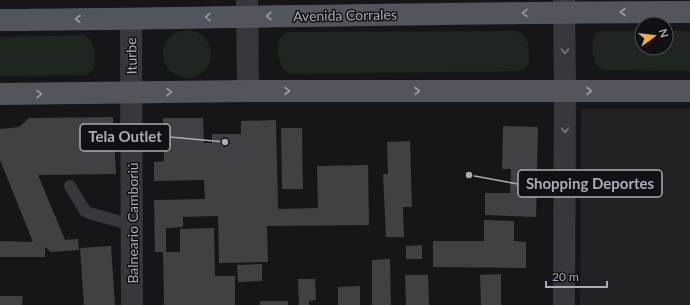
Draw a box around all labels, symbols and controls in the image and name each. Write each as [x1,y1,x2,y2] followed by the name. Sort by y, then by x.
[293,6,397,24] street label: Avenida Corrales
[620,8,626,16] one-way arrow
[522,9,528,17] one-way arrow
[266,12,272,21] one-way arrow
[205,13,211,21] one-way arrow
[75,15,81,23] one-way arrow
[634,16,674,56] north arrow
[657,28,672,39] text: N
[122,37,140,75] street label: Iturbe
[561,48,569,54] one-way arrow
[284,87,290,95] one-way arrow
[414,87,420,95] one-way arrow
[586,87,592,95] one-way arrow
[166,88,172,96] one-way arrow
[36,90,42,98] one-way arrow
[80,124,170,151] callout: Tela Outlet
[88,127,162,145] text: Tela Outlet
[561,127,569,133] one-way arrow
[124,162,141,284] street label: Balneario Camboriú
[518,170,662,197] callout: Shopping Deportes
[526,174,655,192] text: Shopping Deportes
[546,263,607,289] scale bar
[552,269,579,284] text: 20 m

